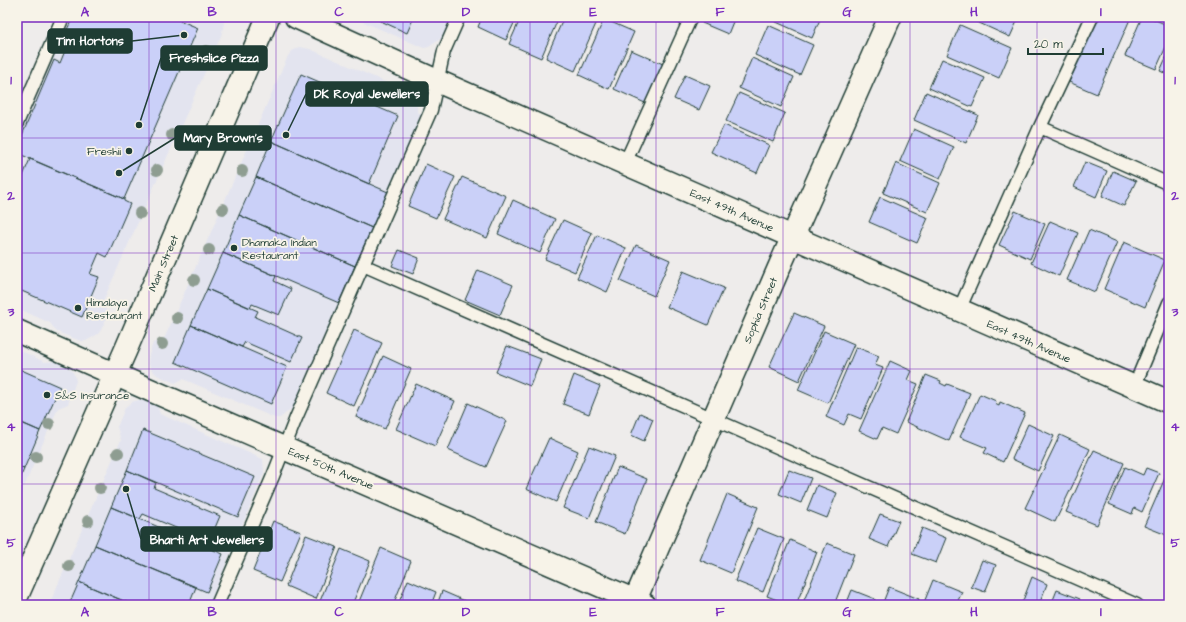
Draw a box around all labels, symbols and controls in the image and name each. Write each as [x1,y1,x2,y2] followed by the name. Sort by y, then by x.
[81,3,90,21] text: A
[207,3,217,21] text: B
[334,3,344,21] text: C
[462,3,471,21] text: D
[589,3,597,21] text: E
[715,3,725,21] text: F
[842,3,852,21] text: G
[970,3,978,21] text: H
[1100,3,1102,21] text: I
[48,29,132,53] callout: Tim Hortons
[1028,30,1103,56] scale bar
[55,33,124,50] text: Tim Hortons
[1034,36,1063,53] text: 20 m
[161,46,267,70] callout: Freshslice Pizza
[169,50,260,67] text: Freshslice Pizza
[10,71,12,89] text: 1
[1174,71,1176,89] text: 1
[306,82,428,106] callout: DK Royal Jewellers
[314,86,420,104] text: DK Royal Jewellers
[175,126,271,150] callout: Mary Brown's
[183,130,263,148] text: Mary Brown's
[87,144,121,159] place label: Freshii
[124,146,134,156] marker: Freshii
[688,185,776,236] street label: East 49th Avenue
[6,187,15,205] text: 2
[1170,187,1179,205] text: 2
[145,232,182,294] street label: Main Street
[242,235,317,263] place label: Dhamaka Indian Restaurant
[229,243,239,253] marker: Dhamaka Indian Restaurant
[740,274,781,346] street label: Sophia Street
[86,295,143,323] place label: Himalaya Restaurant
[7,303,15,321] text: 3
[73,303,83,313] marker: Himalaya Restaurant
[1171,303,1179,321] text: 3
[985,316,1073,367] street label: East 49th Avenue
[55,388,129,403] place label: S&S Insurance
[42,390,52,400] marker: S&S Insurance
[7,418,16,436] text: 4
[1171,418,1180,436] text: 4
[286,444,376,493] street label: East 50th Avenue
[141,527,272,551] callout: Bharti Art Jewellers
[150,532,264,549] text: Bharti Art Jewellers
[6,534,16,552] text: 5
[1170,534,1180,552] text: 5
[81,603,90,621] text: A
[207,603,217,621] text: B
[334,603,344,621] text: C
[462,603,471,621] text: D
[589,603,597,621] text: E
[715,603,725,621] text: F
[842,603,852,621] text: G
[970,603,978,621] text: H
[1100,603,1102,621] text: I

